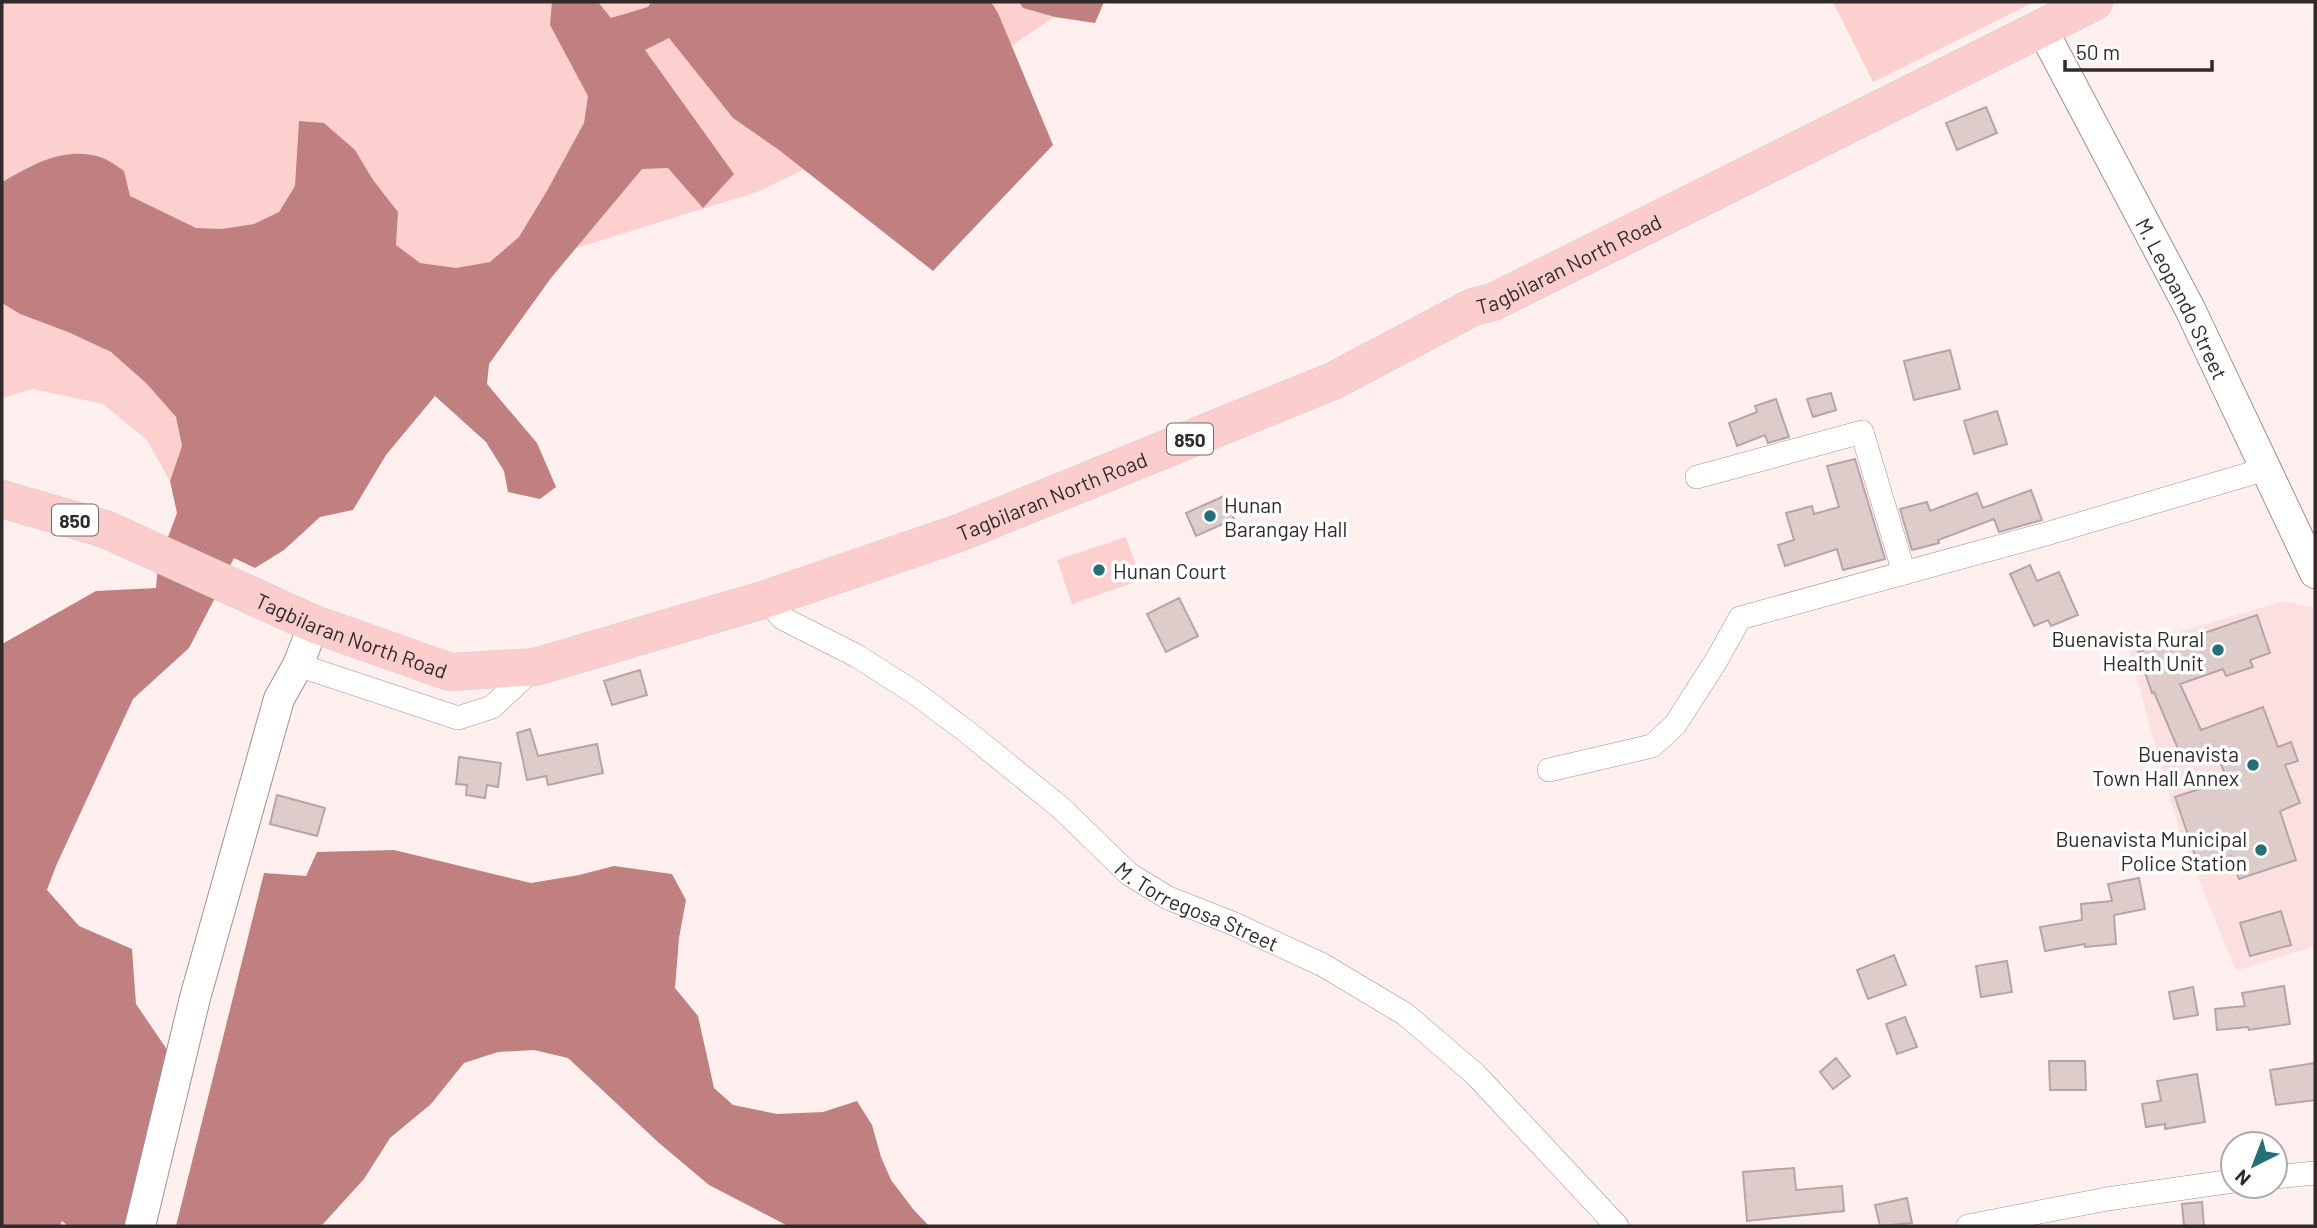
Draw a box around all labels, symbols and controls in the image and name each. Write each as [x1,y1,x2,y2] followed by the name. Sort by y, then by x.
[2065,28,2212,72] scale bar
[2076,39,2120,64] text: 50 m
[1473,208,1665,318] street label: Tagbilaran North Road
[2131,213,2234,383] street label: M. Leopando Street
[1167,424,1213,454] road number: 850
[953,446,1150,545] street label: Tagbilaran North Road
[1224,492,1347,541] place label: Hunan Barangay Hall
[52,505,98,536] road number: 850
[1202,508,1218,524] marker: Hunan Barangay Hall
[1113,558,1227,583] place label: Hunan Court
[1091,562,1107,578] marker: Hunan Court
[252,587,451,683] street label: Tagbilaran North Road
[2051,626,2204,675] place label: Buenavista Rural Health Unit
[2210,642,2226,658] marker: Buenavista Rural Health Unit
[2092,741,2239,790] place label: Buenavista Town Hall Annex
[2245,757,2261,773] marker: Buenavista Town Hall Annex
[2055,826,2247,875] place label: Buenavista Municipal Police Station
[2253,842,2269,858] marker: Buenavista Municipal Police Station
[1111,856,1283,955] street label: M. Torregosa Street
[2219,1130,2289,1200] north arrow
[2230,1165,2255,1191] text: N

